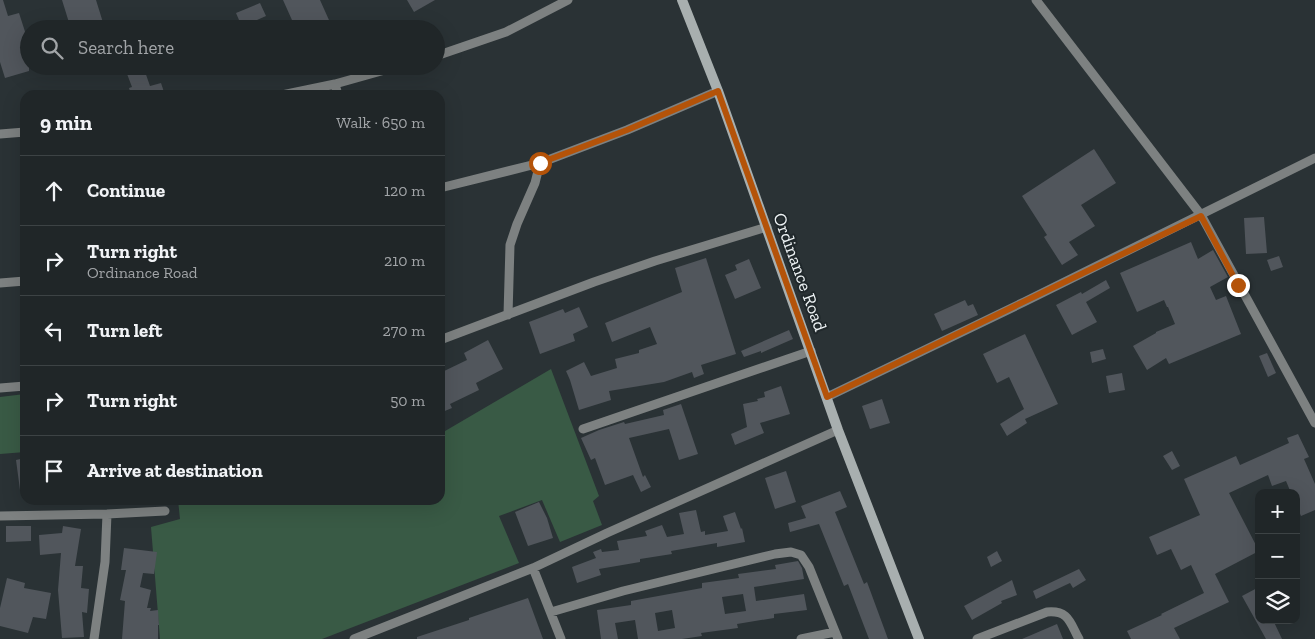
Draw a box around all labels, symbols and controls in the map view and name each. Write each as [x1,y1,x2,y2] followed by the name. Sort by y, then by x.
[20,20,445,75] search box
[38,34,66,62] icon: search
[78,36,174,59] text: Search here
[40,110,92,135] text: 9 min
[336,113,425,132] text: Walk · 650 m
[529,152,552,175] route start
[40,177,68,205] icon: ahead
[87,179,165,202] text: Continue
[384,181,425,200] text: 120 m
[768,210,832,334] street label: Ordinance Road
[87,240,177,263] text: Turn right
[40,247,68,275] icon: right
[384,251,425,270] text: 210 m
[87,263,198,282] text: Ordinance Road
[1227,274,1250,297] route end
[40,317,68,345] icon: left
[87,319,162,342] text: Turn left
[383,321,425,340] text: 270 m
[40,387,68,415] icon: right
[87,389,177,412] text: Turn right
[390,391,425,410] text: 50 m
[40,457,68,485] icon: arrive
[87,459,263,482] text: Arrive at destination
[1255,489,1300,624] map controls
[1255,489,1300,534] button: +
[1255,534,1300,579] button: −
[1255,579,1300,624] button: layers

